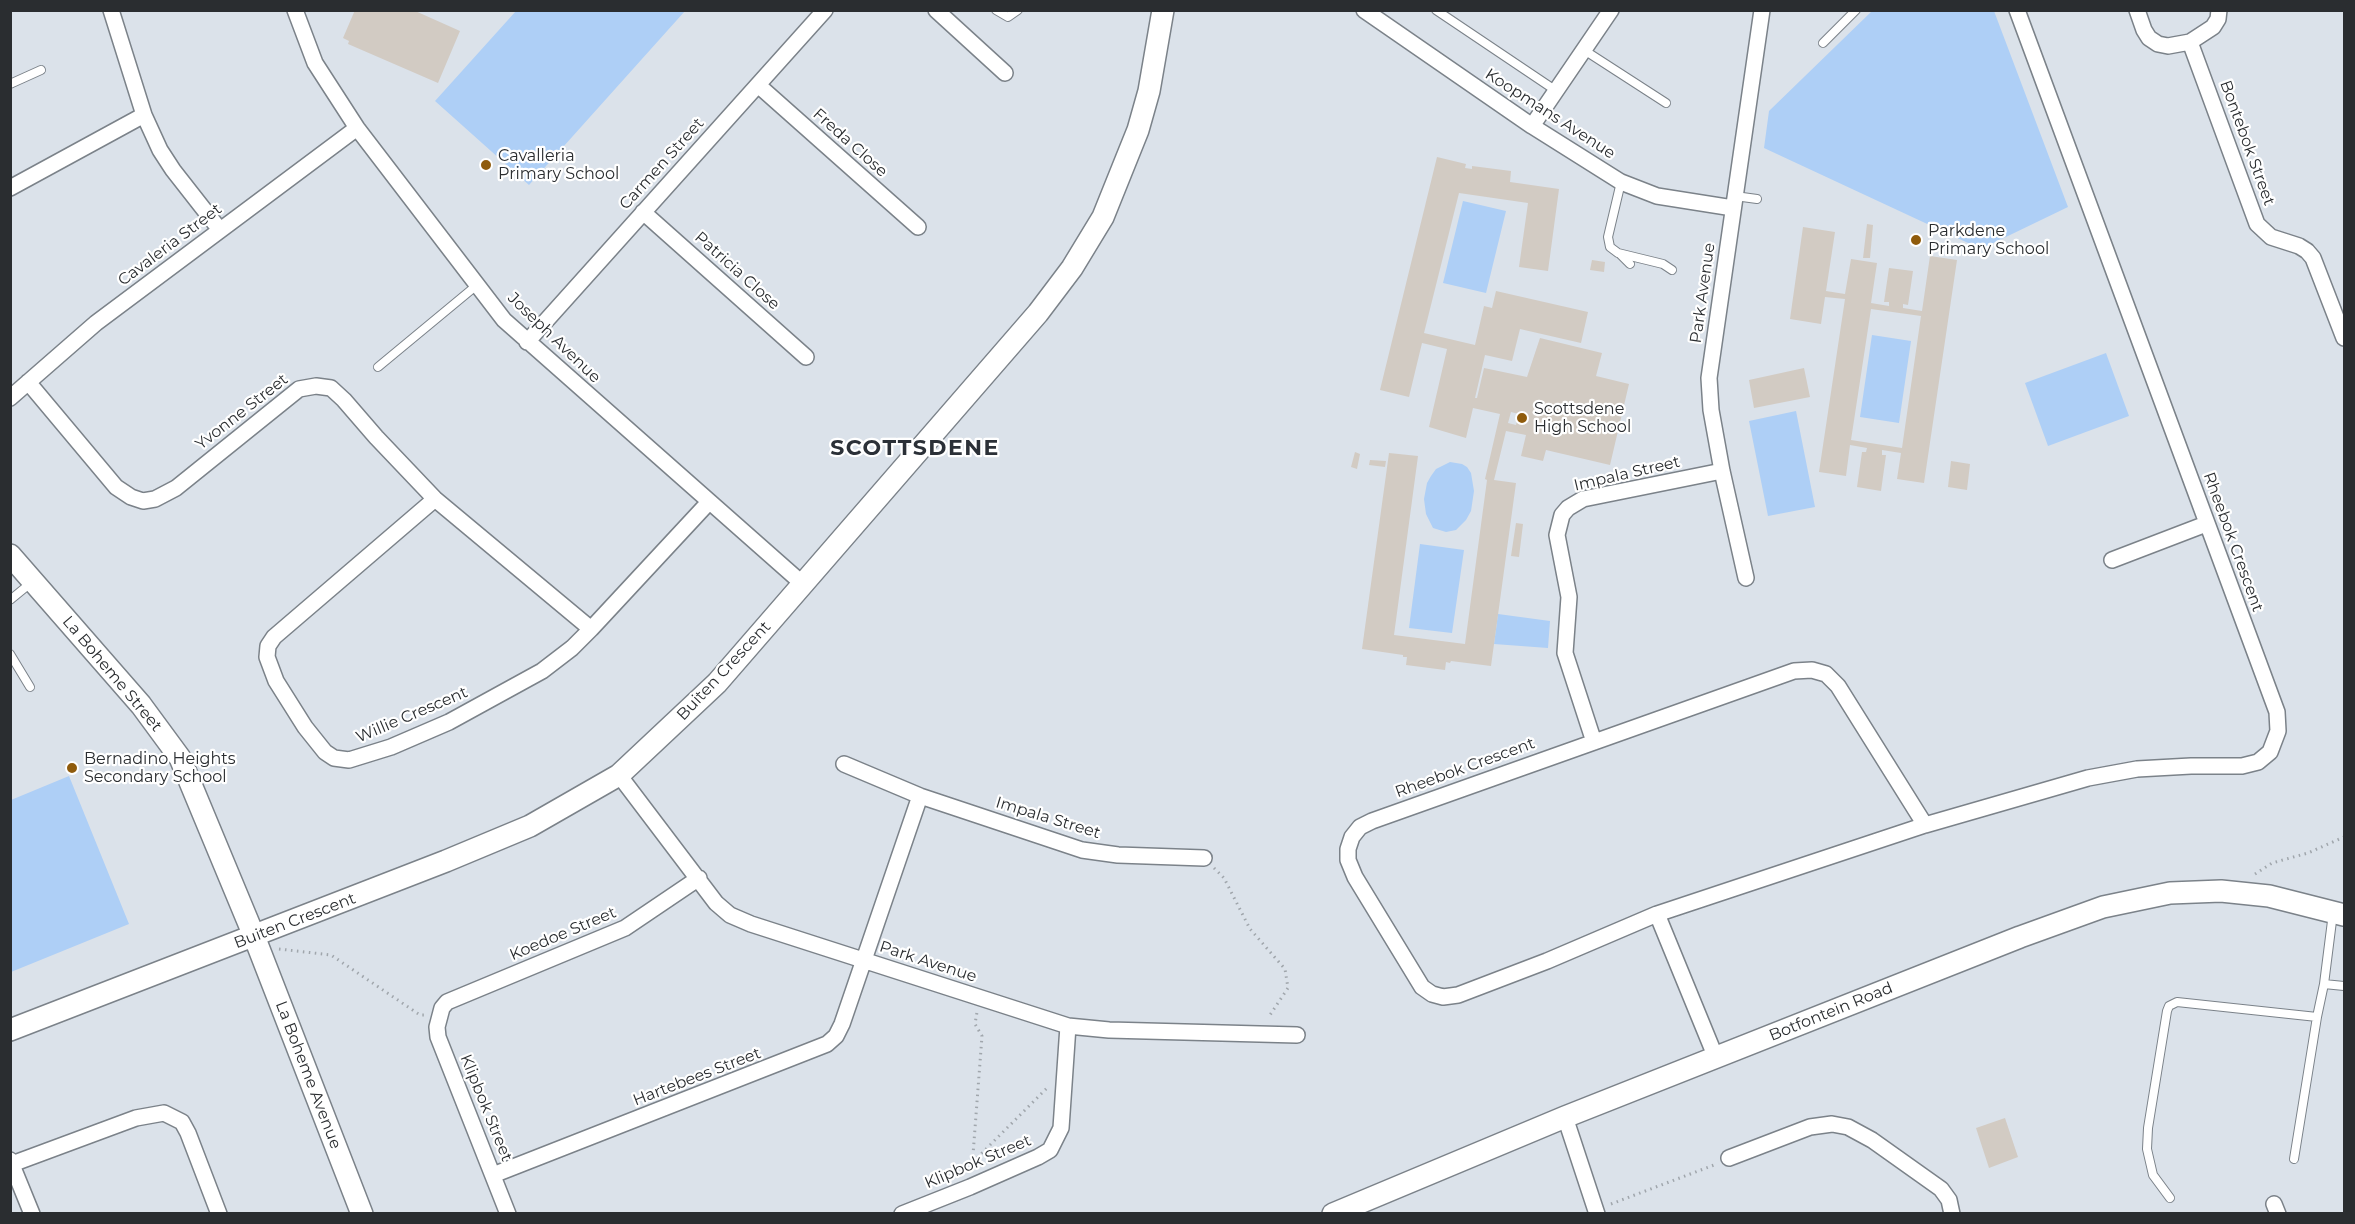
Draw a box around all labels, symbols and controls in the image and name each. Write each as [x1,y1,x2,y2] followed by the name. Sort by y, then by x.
[1481,65,1619,163] street label: Koopmans Avenue
[2215,78,2279,208] street label: Bontebok Street
[809,105,891,181] street label: Freda Close
[616,114,708,214] street label: Carmen Street
[498,146,619,184] place label: Cavalleria Primary School
[479,158,493,172] marker: Cavalleria Primary School
[114,200,226,290] street label: Cavaleria Street
[1928,221,2049,259] place label: Parkdene Primary School
[691,228,783,314] street label: Patricia Close
[1909,233,1923,247] marker: Parkdene Primary School
[1686,242,1720,344] street label: Park Avenue
[504,289,604,387] street label: Joseph Avenue
[192,370,292,454] street label: Yvonne Street
[1534,399,1631,437] place label: Scottsdene High School
[1515,411,1529,425] marker: Scottsdene High School
[830,436,1000,462] district label: SCOTTSDENE
[1572,452,1682,496] street label: Impala Street
[2199,470,2267,614] street label: Rheebok Crescent
[58,612,166,736] street label: La Boheme Street
[673,617,775,725] street label: Buiten Crescent
[353,683,471,747] street label: Willie Crescent
[1393,734,1537,802] street label: Rheebok Crescent
[84,749,236,787] place label: Bernadino Heights Secondary School
[65,761,79,775] marker: Bernadino Heights Secondary School
[993,793,1103,843] street label: Impala Street
[231,889,359,953] street label: Buiten Crescent
[507,903,619,965] street label: Koedoe Street
[877,937,979,987] street label: Park Avenue
[1766,978,1896,1046] street label: Botfontein Road
[271,998,345,1152] street label: La Boheme Avenue
[630,1044,764,1110] street label: Hartebees Street
[456,1052,516,1164] street label: Klipbok Street
[922,1131,1034,1193] street label: Klipbok Street

